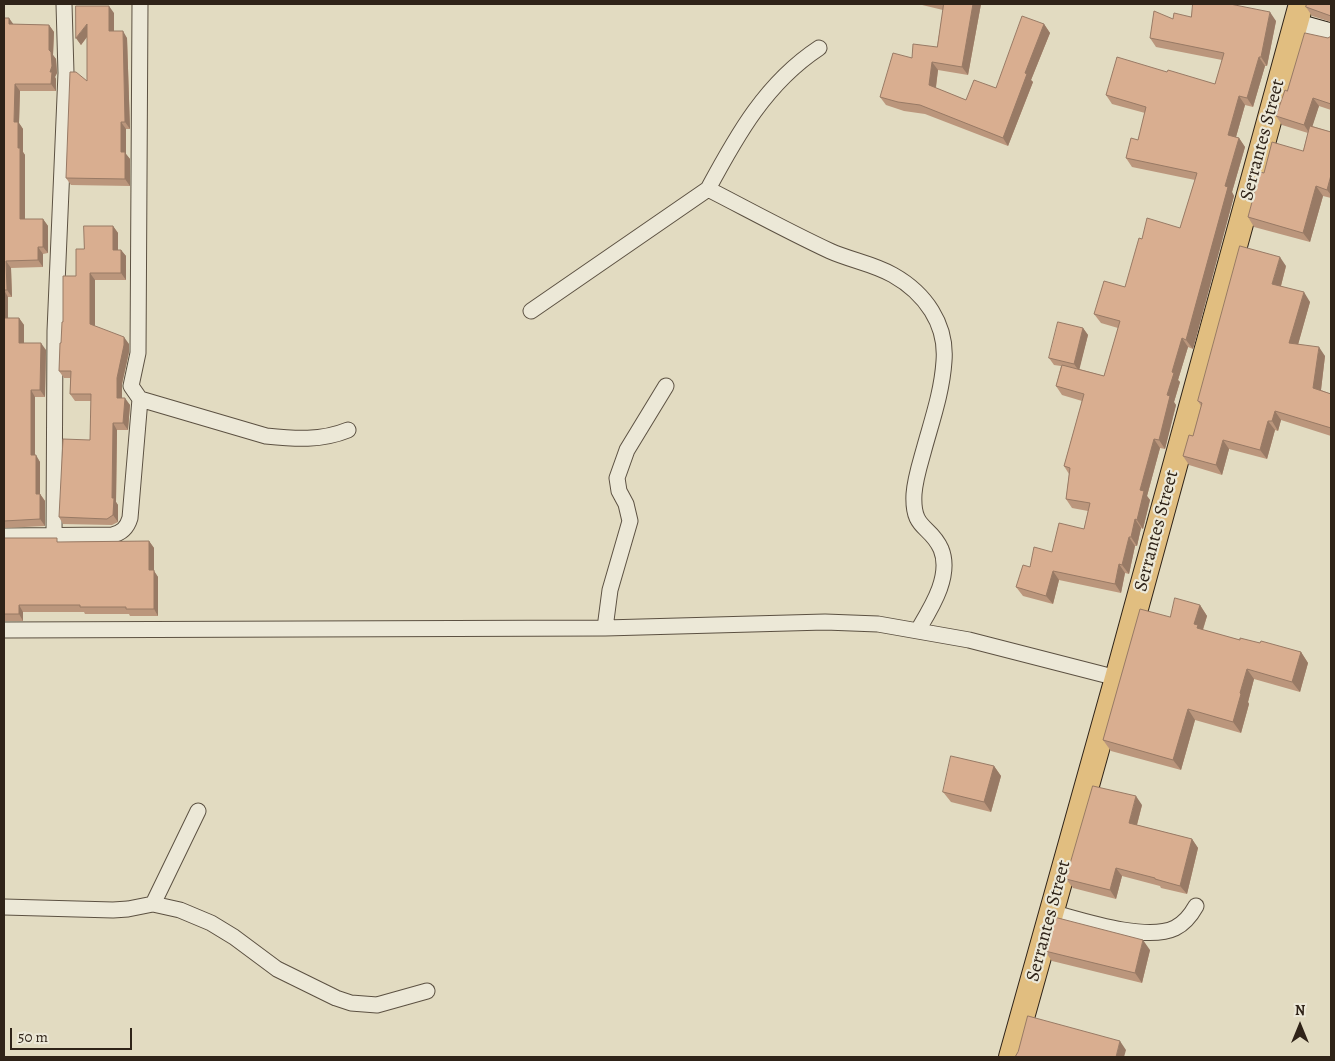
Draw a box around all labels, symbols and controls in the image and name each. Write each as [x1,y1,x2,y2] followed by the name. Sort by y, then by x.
[1236,77,1290,203] street label: Serrantes Street
[1130,468,1184,594] street label: Serrantes Street
[1022,858,1076,984] street label: Serrantes Street
[1275,1001,1325,1051] north arrow
[1295,1001,1305,1020] text: N
[12,1018,135,1050] scale bar
[18,1027,48,1047] text: 50 m

